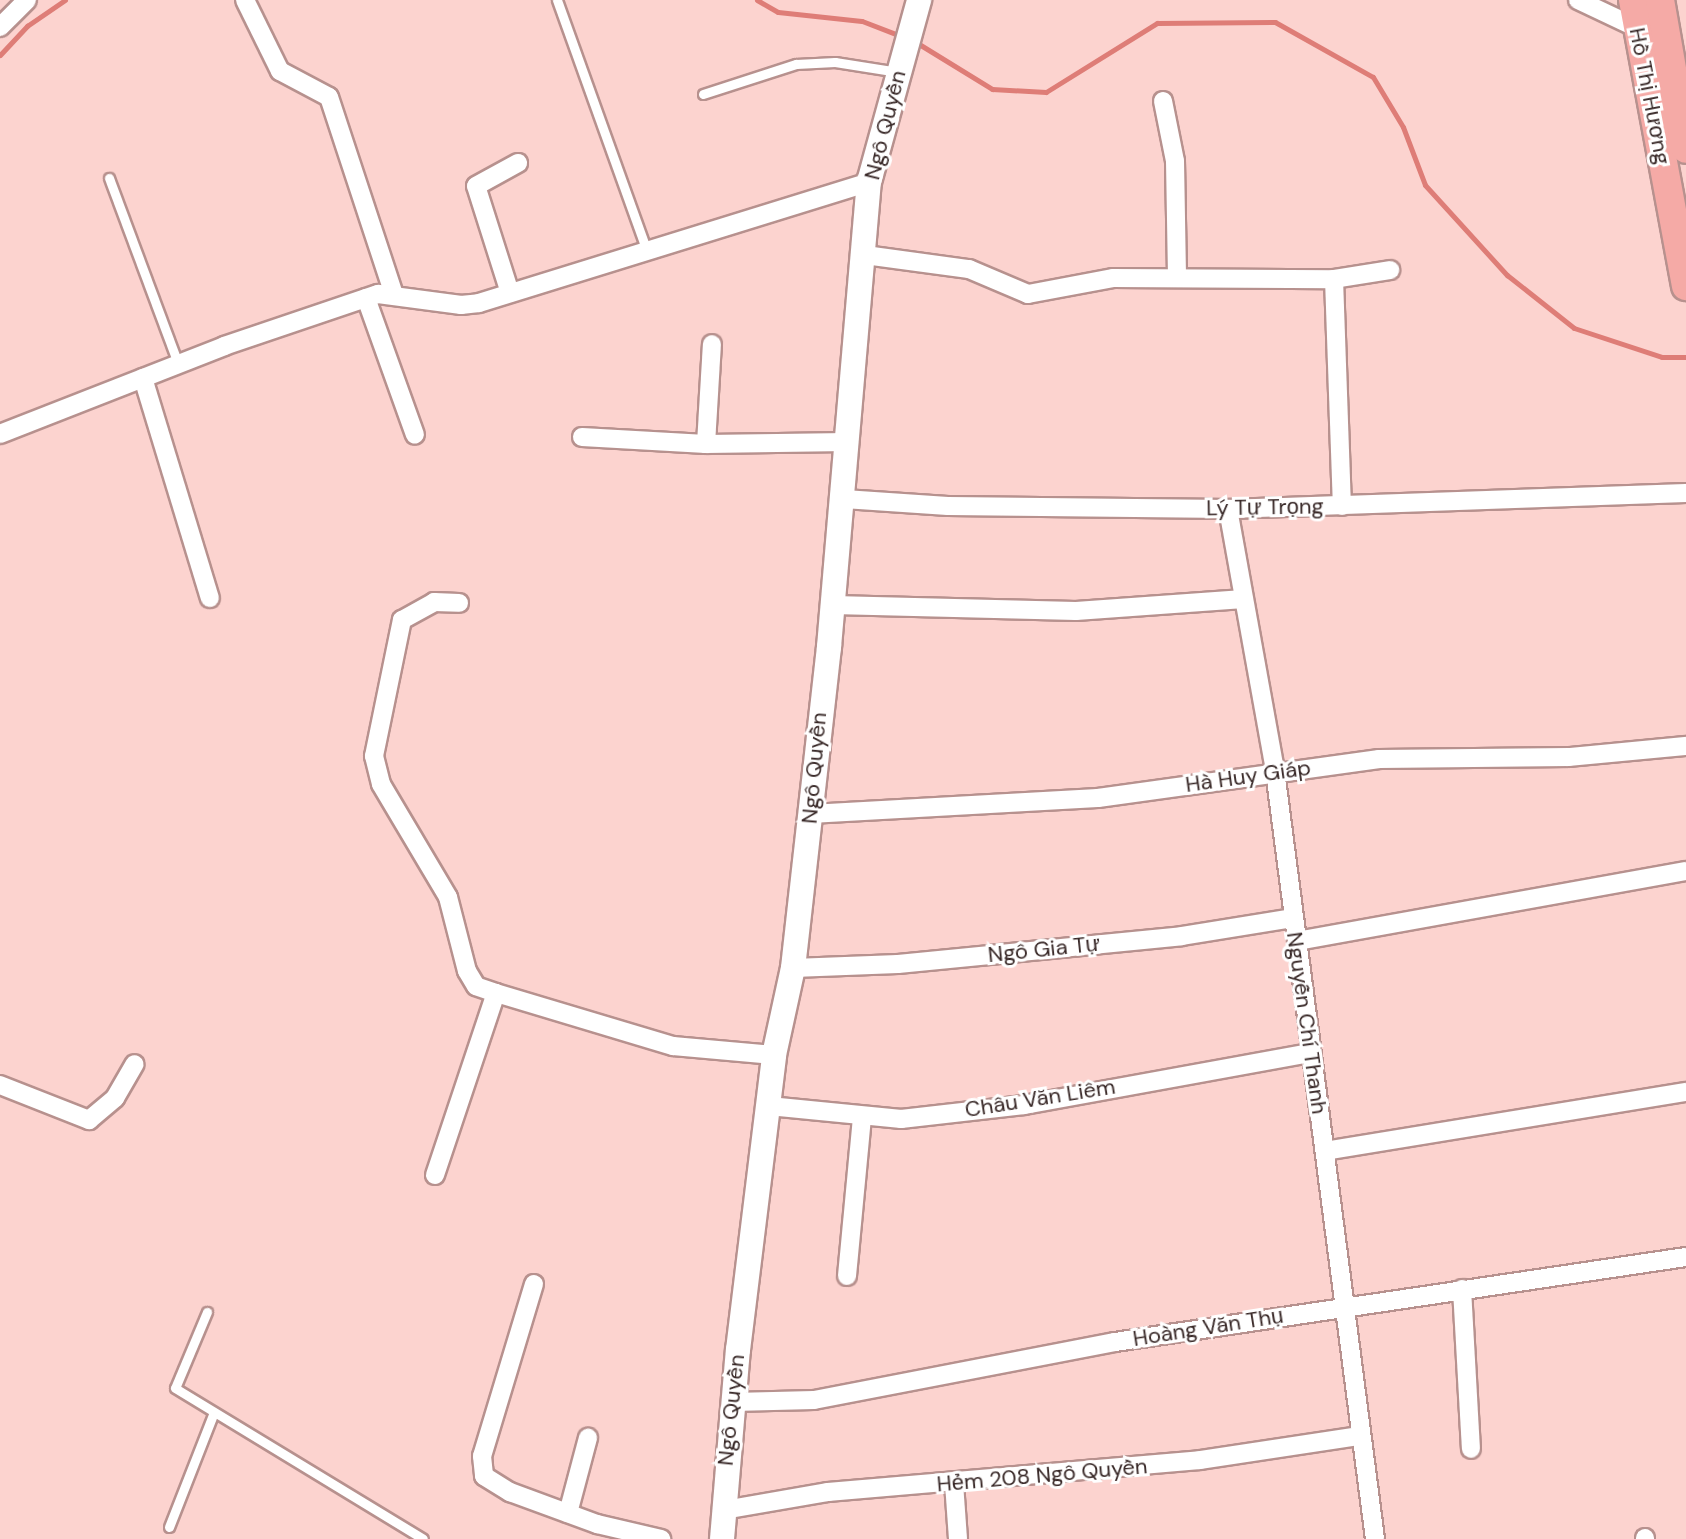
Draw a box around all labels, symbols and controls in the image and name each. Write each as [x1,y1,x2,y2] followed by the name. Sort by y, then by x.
[1624,25,1676,167] street label: Hồ Thị Hương
[859,68,911,182] street label: Ngô Quyền
[1206,493,1324,521] street label: Lý Tự Trọng
[796,711,832,825] street label: Ngô Quyền
[1184,754,1312,798] street label: Hà Huy Giáp
[987,930,1101,968] street label: Ngô Gia Tự
[1281,930,1333,1116] street label: Nguyễn Chí Thanh
[963,1073,1117,1123] street label: Châu Văn Liêm
[1131,1302,1285,1352] street label: Hoàng Văn Thụ
[712,1353,750,1467] street label: Ngô Quyền
[936,1453,1148,1497] street label: Hẻm 208 Ngô Quyền

